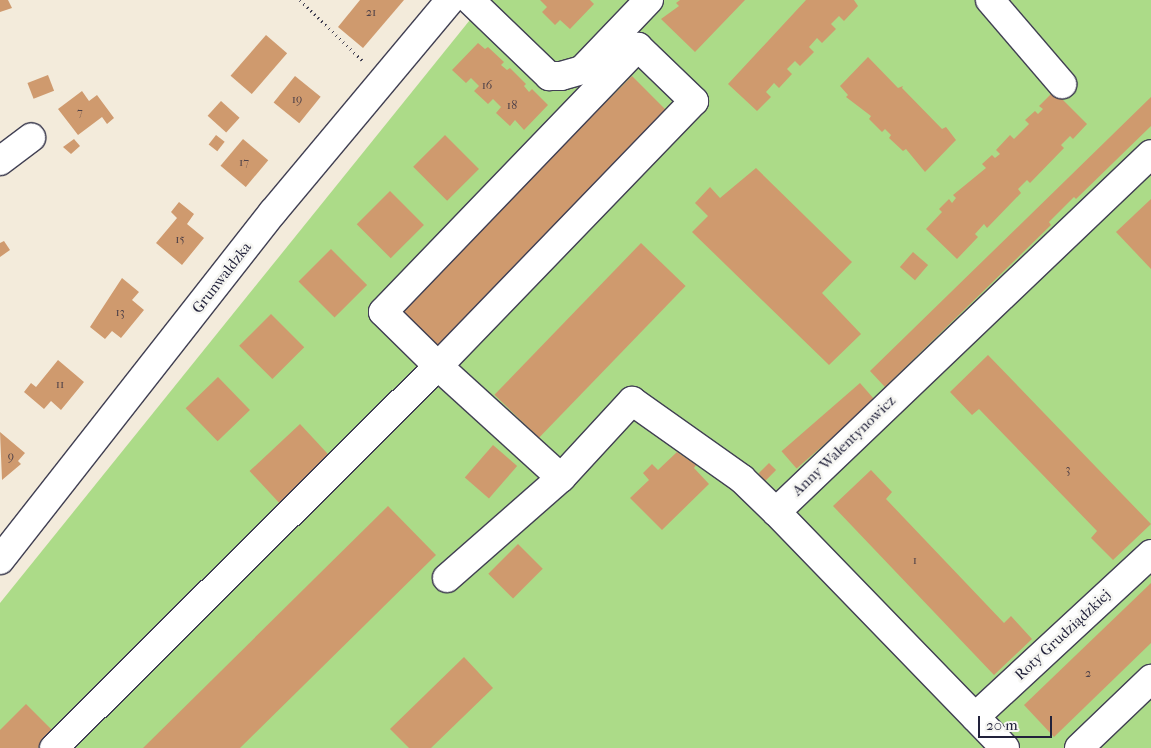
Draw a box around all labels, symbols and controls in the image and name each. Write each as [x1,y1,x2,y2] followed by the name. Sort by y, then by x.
[366,6,376,20] house number: 21
[482,79,492,93] house number: 16
[292,93,302,107] house number: 19
[507,99,517,113] house number: 18
[77,106,83,120] house number: 7
[239,156,249,170] house number: 17
[175,233,185,247] house number: 15
[189,239,255,317] street label: Grunwaldzka
[115,306,125,320] house number: 13
[56,378,64,392] house number: 11
[789,392,899,500] street label: Anny Walentynowicz
[8,450,14,464] house number: 9
[1066,463,1070,477] house number: 3
[913,554,917,568] house number: 1
[1011,586,1115,684] street label: Roty Grudziądzkiej
[1085,667,1091,681] house number: 2
[981,706,1055,738] scale bar
[986,716,1018,734] text: 20 m

